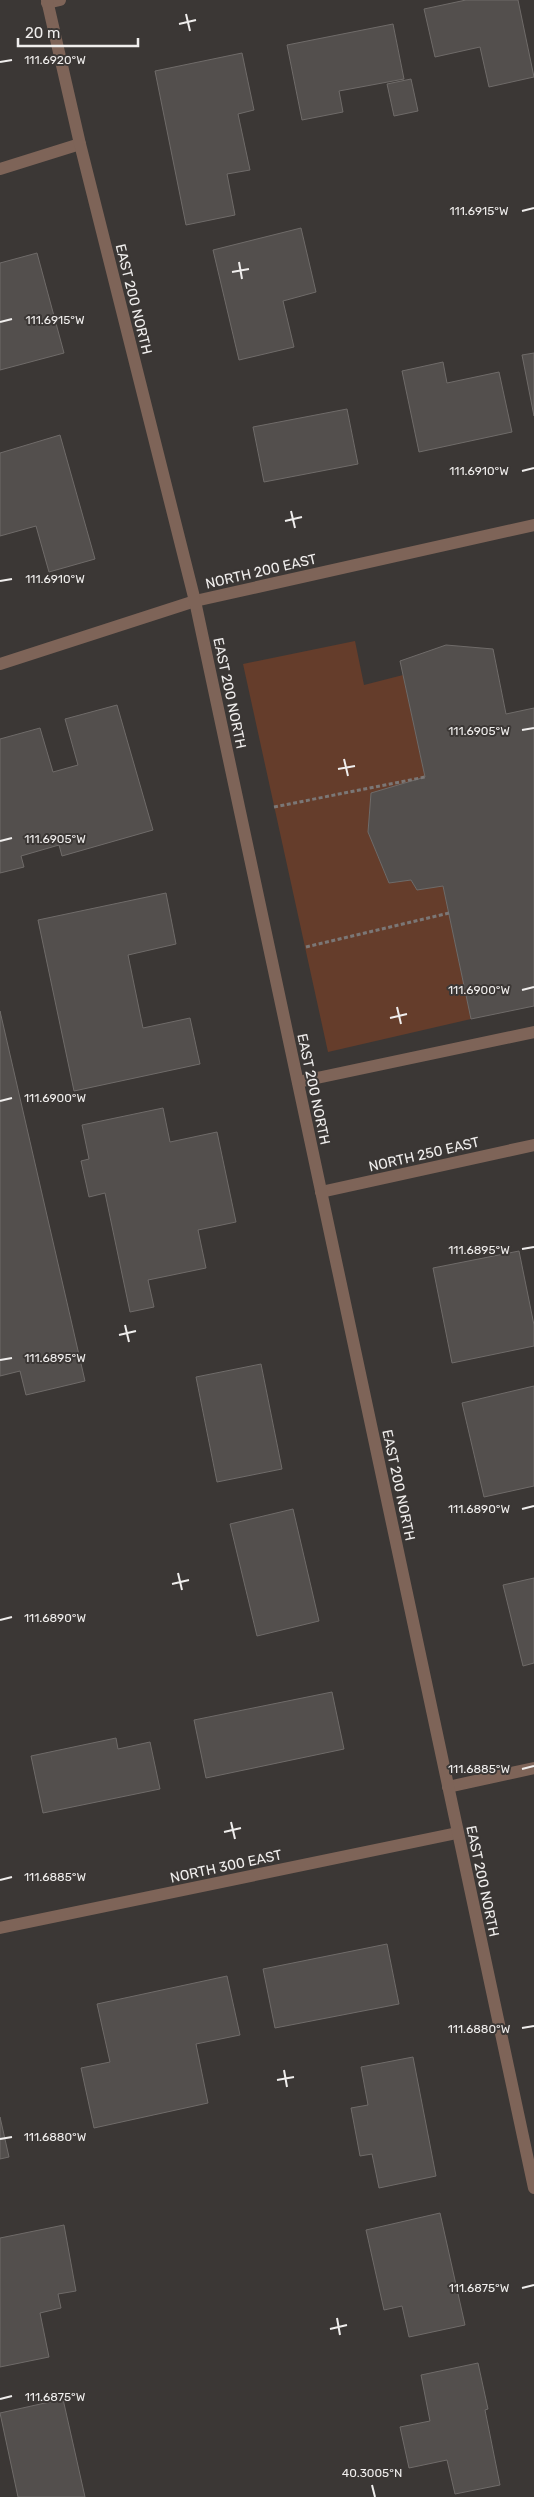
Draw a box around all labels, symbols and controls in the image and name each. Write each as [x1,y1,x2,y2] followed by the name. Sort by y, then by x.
[18,15,138,47] scale bar
[25,24,60,42] text: 20 m
[24,53,86,67] text: 111.6920°W
[449,204,509,218] text: 111.6915°W
[112,242,155,356] street label: EAST 200 NORTH
[25,313,85,327] text: 111.6915°W
[449,464,509,478] text: 111.6910°W
[204,550,318,593] street label: NORTH 200 EAST
[25,572,85,586] text: 111.6910°W
[209,636,250,750] street label: EAST 200 NORTH
[448,724,510,738] text: 111.6905°W
[24,832,86,846] text: 111.6905°W
[448,983,510,997] text: 111.6900°W
[293,1032,334,1146] street label: EAST 200 NORTH
[24,1091,86,1105] text: 111.6900°W
[367,1133,481,1175] street label: NORTH 250 EAST
[448,1243,510,1257] text: 111.6895°W
[24,1351,86,1365] text: 111.6895°W
[378,1428,419,1542] street label: EAST 200 NORTH
[448,1502,510,1516] text: 111.6890°W
[24,1611,86,1625] text: 111.6890°W
[448,1762,510,1776] text: 111.6885°W
[462,1824,503,1938] street label: EAST 200 NORTH
[169,1846,284,1887] street label: NORTH 300 EAST
[24,1870,86,1884] text: 111.6885°W
[448,2022,511,2036] text: 111.6880°W
[24,2130,87,2144] text: 111.6880°W
[449,2281,510,2295] text: 111.6875°W
[25,2390,86,2404] text: 111.6875°W
[342,2466,402,2480] text: 40.3005°N

